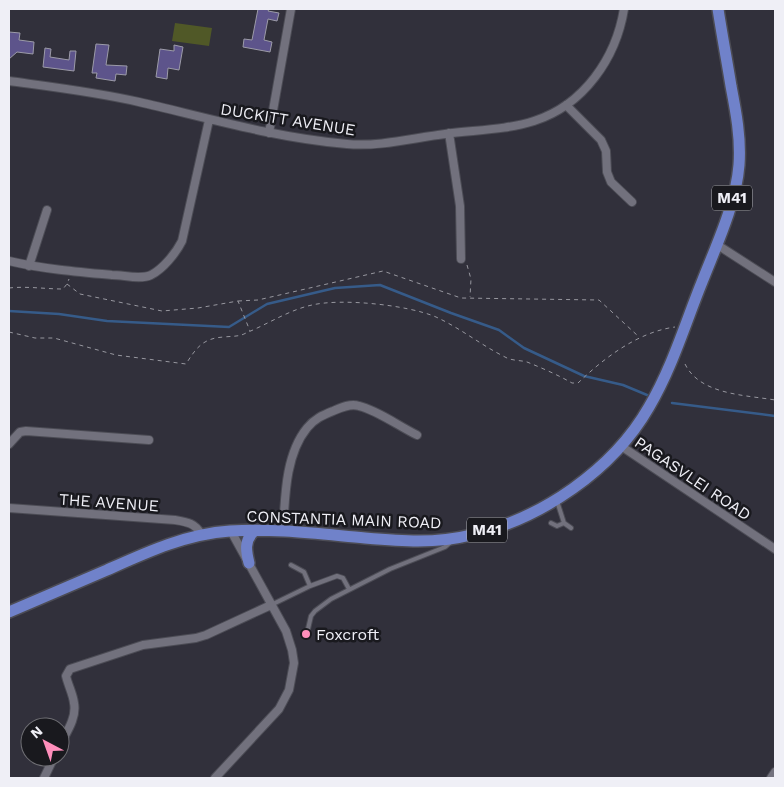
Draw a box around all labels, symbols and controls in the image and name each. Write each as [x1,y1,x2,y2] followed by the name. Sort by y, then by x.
[219,99,357,140] street label: DUCKITT AVENUE
[712,186,752,210] road number: M41
[631,433,754,524] street label: PAGASVLEI ROAD
[58,490,159,515] street label: THE AVENUE
[246,507,442,532] street label: CONSTANTIA MAIN ROAD
[467,518,507,542] road number: M41
[316,625,380,644] place label: Foxcroft
[300,628,312,640] marker: Foxcroft
[20,717,70,767] north arrow
[27,723,46,742] text: N

